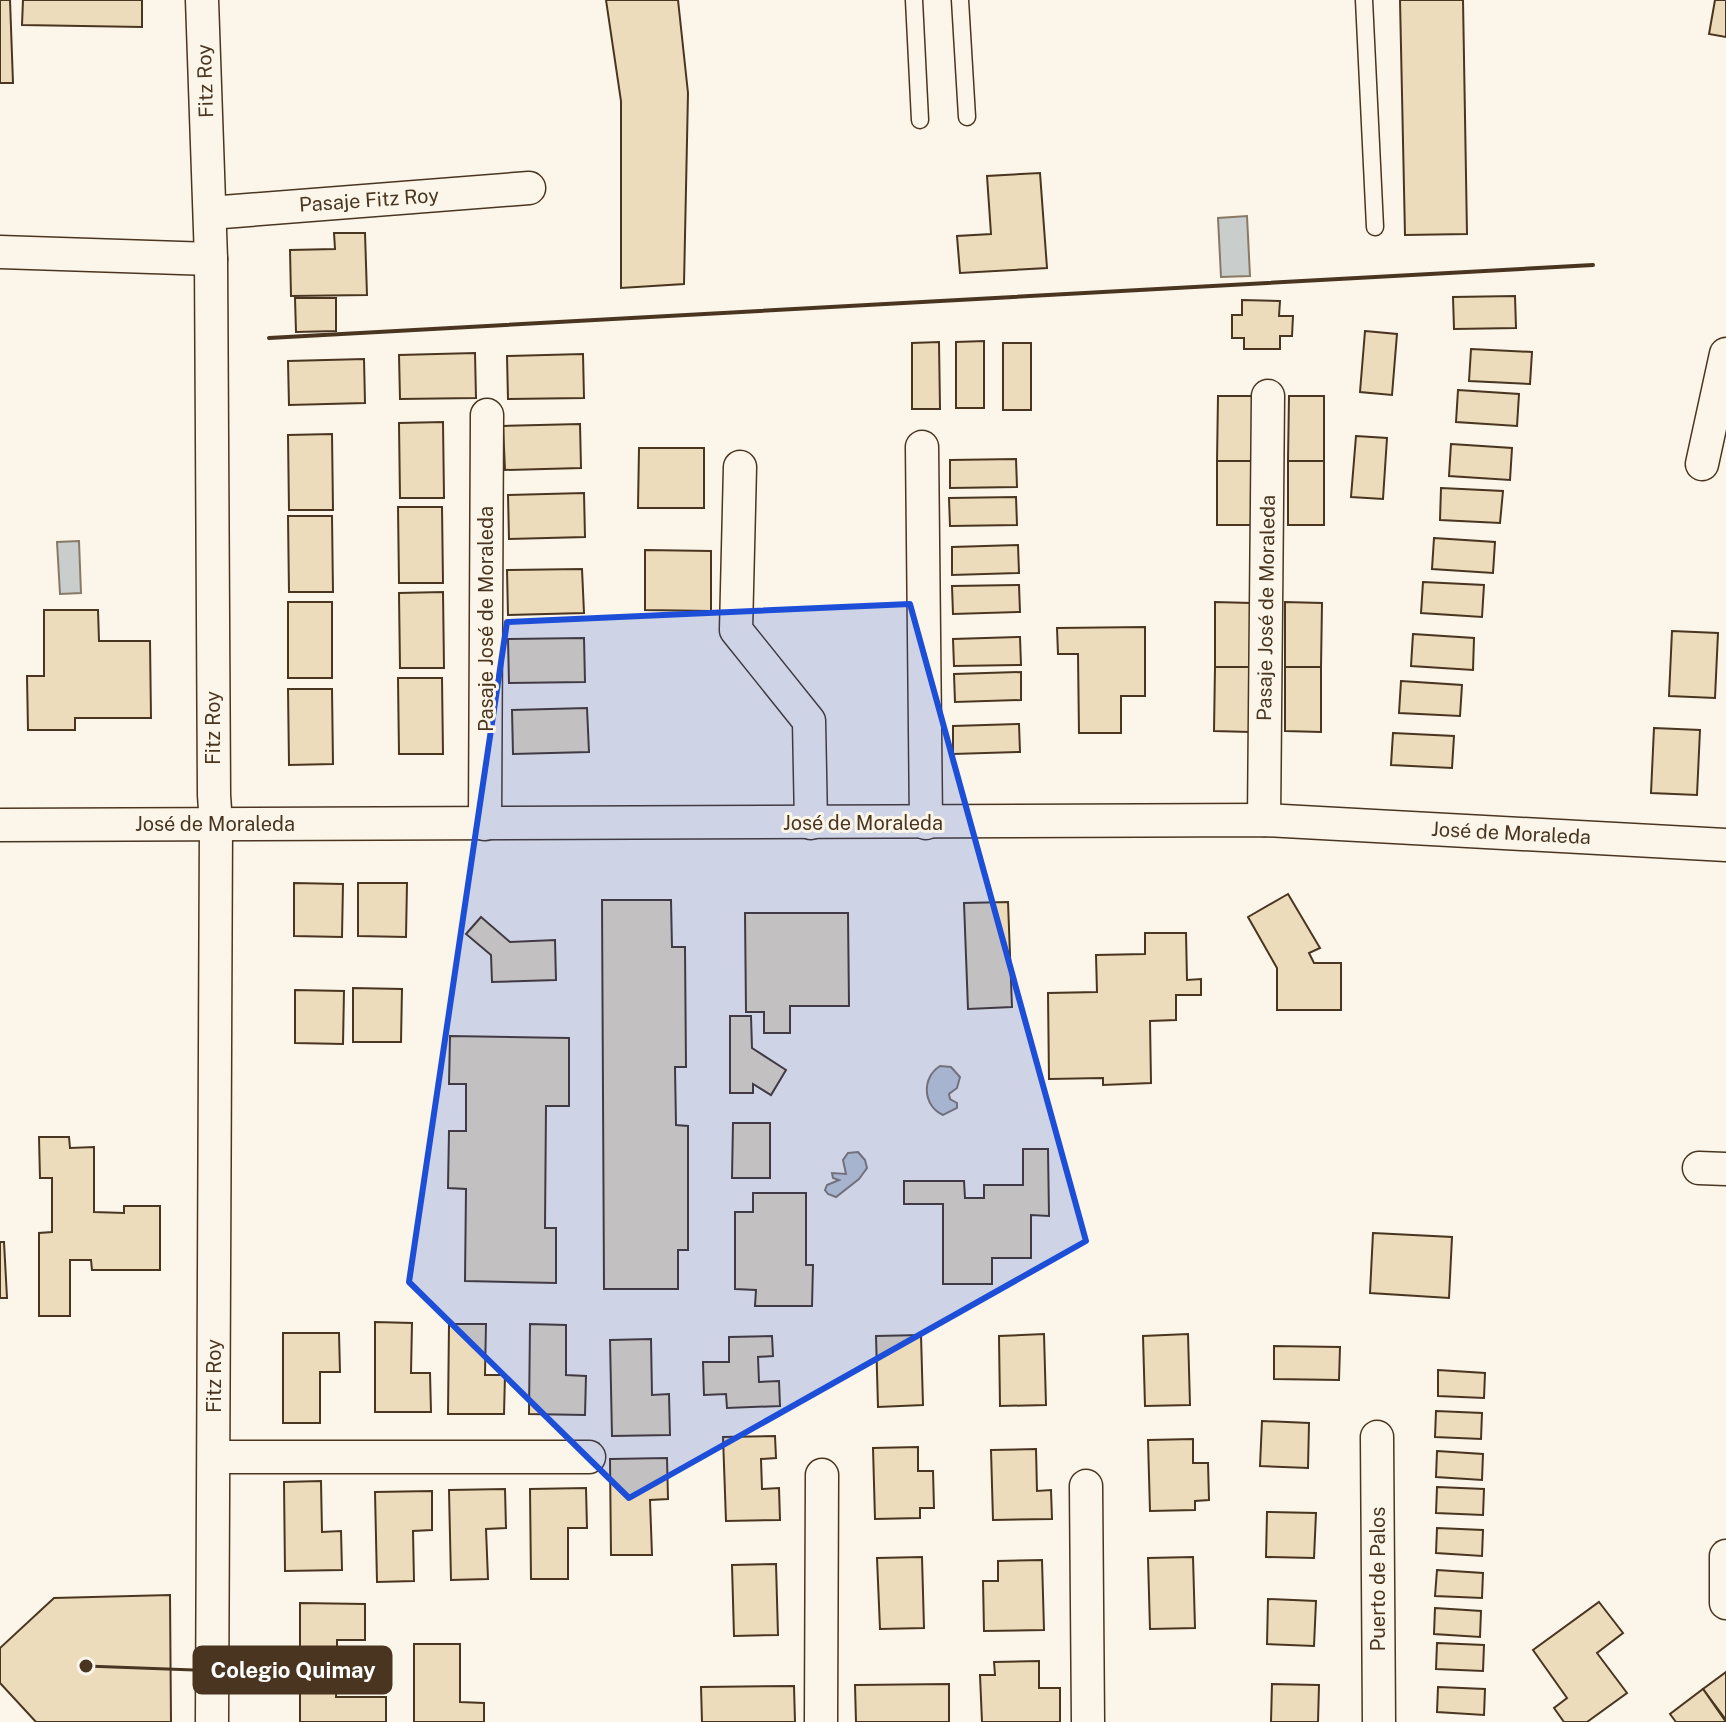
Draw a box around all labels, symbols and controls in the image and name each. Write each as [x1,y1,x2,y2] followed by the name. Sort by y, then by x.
[192,43,218,118] street label: Fitz Roy
[298,183,440,217] street label: Pasaje Fitz Roy
[1252,495,1280,721] street label: Pasaje José de Moraleda
[474,506,498,732] street label: Pasaje José de Moraleda
[201,691,225,765] street label: Fitz Roy
[783,811,943,835] street label: José de Moraleda
[135,812,295,836] street label: José de Moraleda
[1430,817,1592,849] street label: José de Moraleda
[202,1339,226,1413] street label: Fitz Roy
[1366,1507,1390,1651] street label: Puerto de Palos
[194,1647,391,1693] callout: Colegio Quimay
[210,1657,376,1683] text: Colegio Quimay

